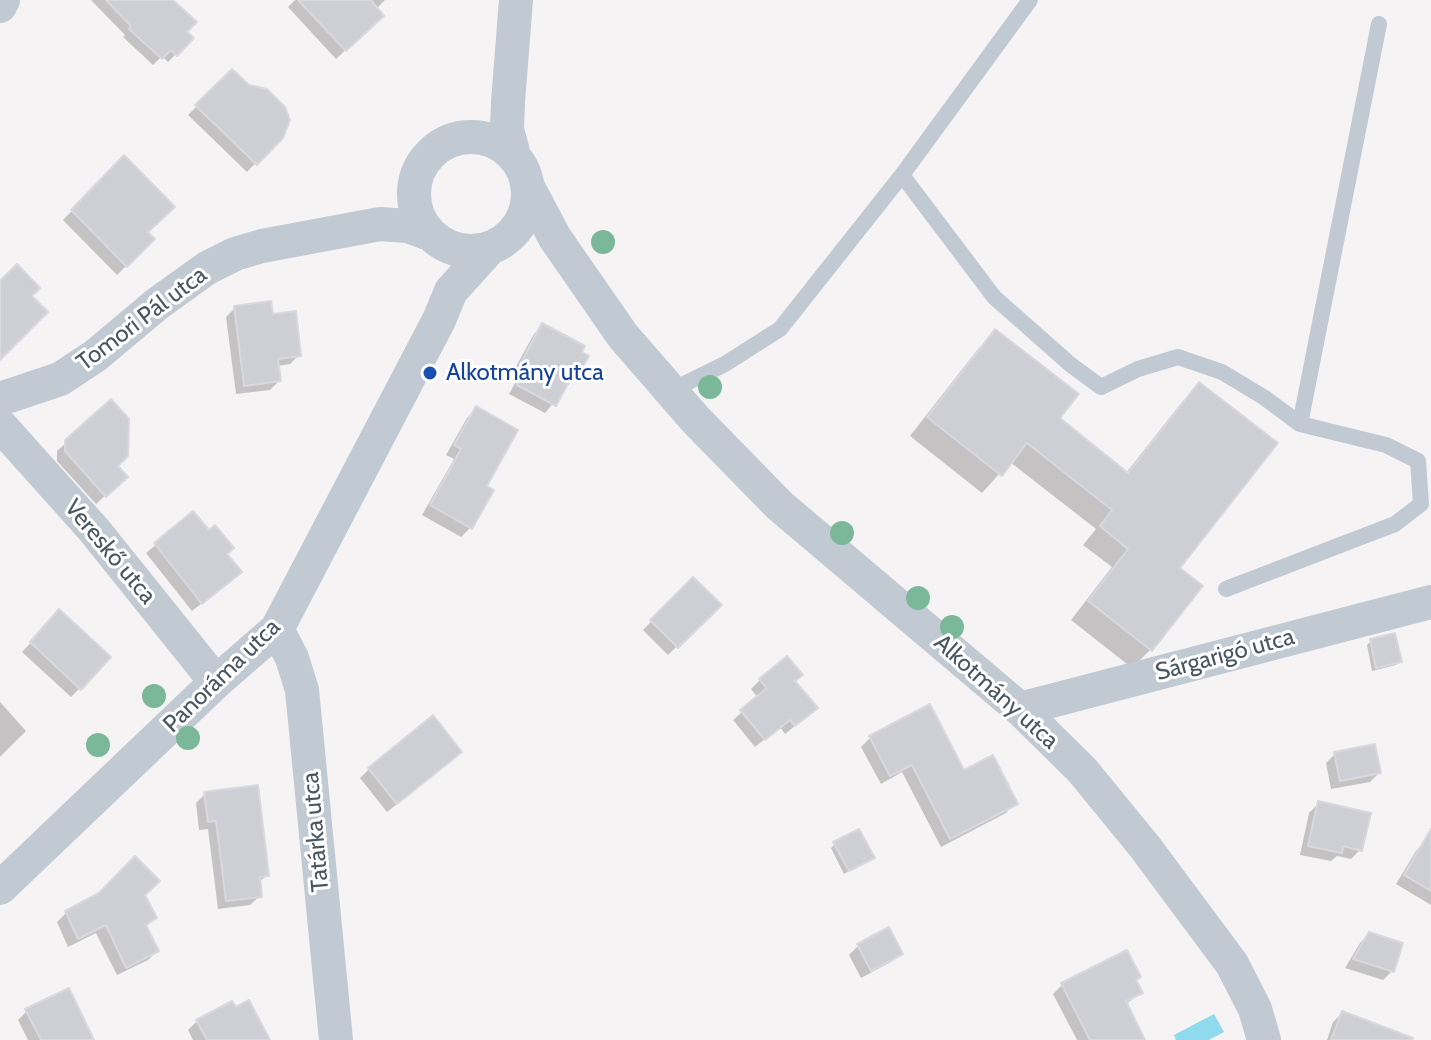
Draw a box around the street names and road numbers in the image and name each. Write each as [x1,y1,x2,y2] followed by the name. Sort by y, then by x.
[71,261,213,377] street label: Tomori Pál utca
[58,494,162,610] street label: Vereskő utca
[158,613,286,739] street label: Panoráma utca
[1152,623,1298,687] street label: Sárgarigó utca
[928,629,1064,755] street label: Alkotmány utca
[296,771,336,893] street label: Tatárka utca

